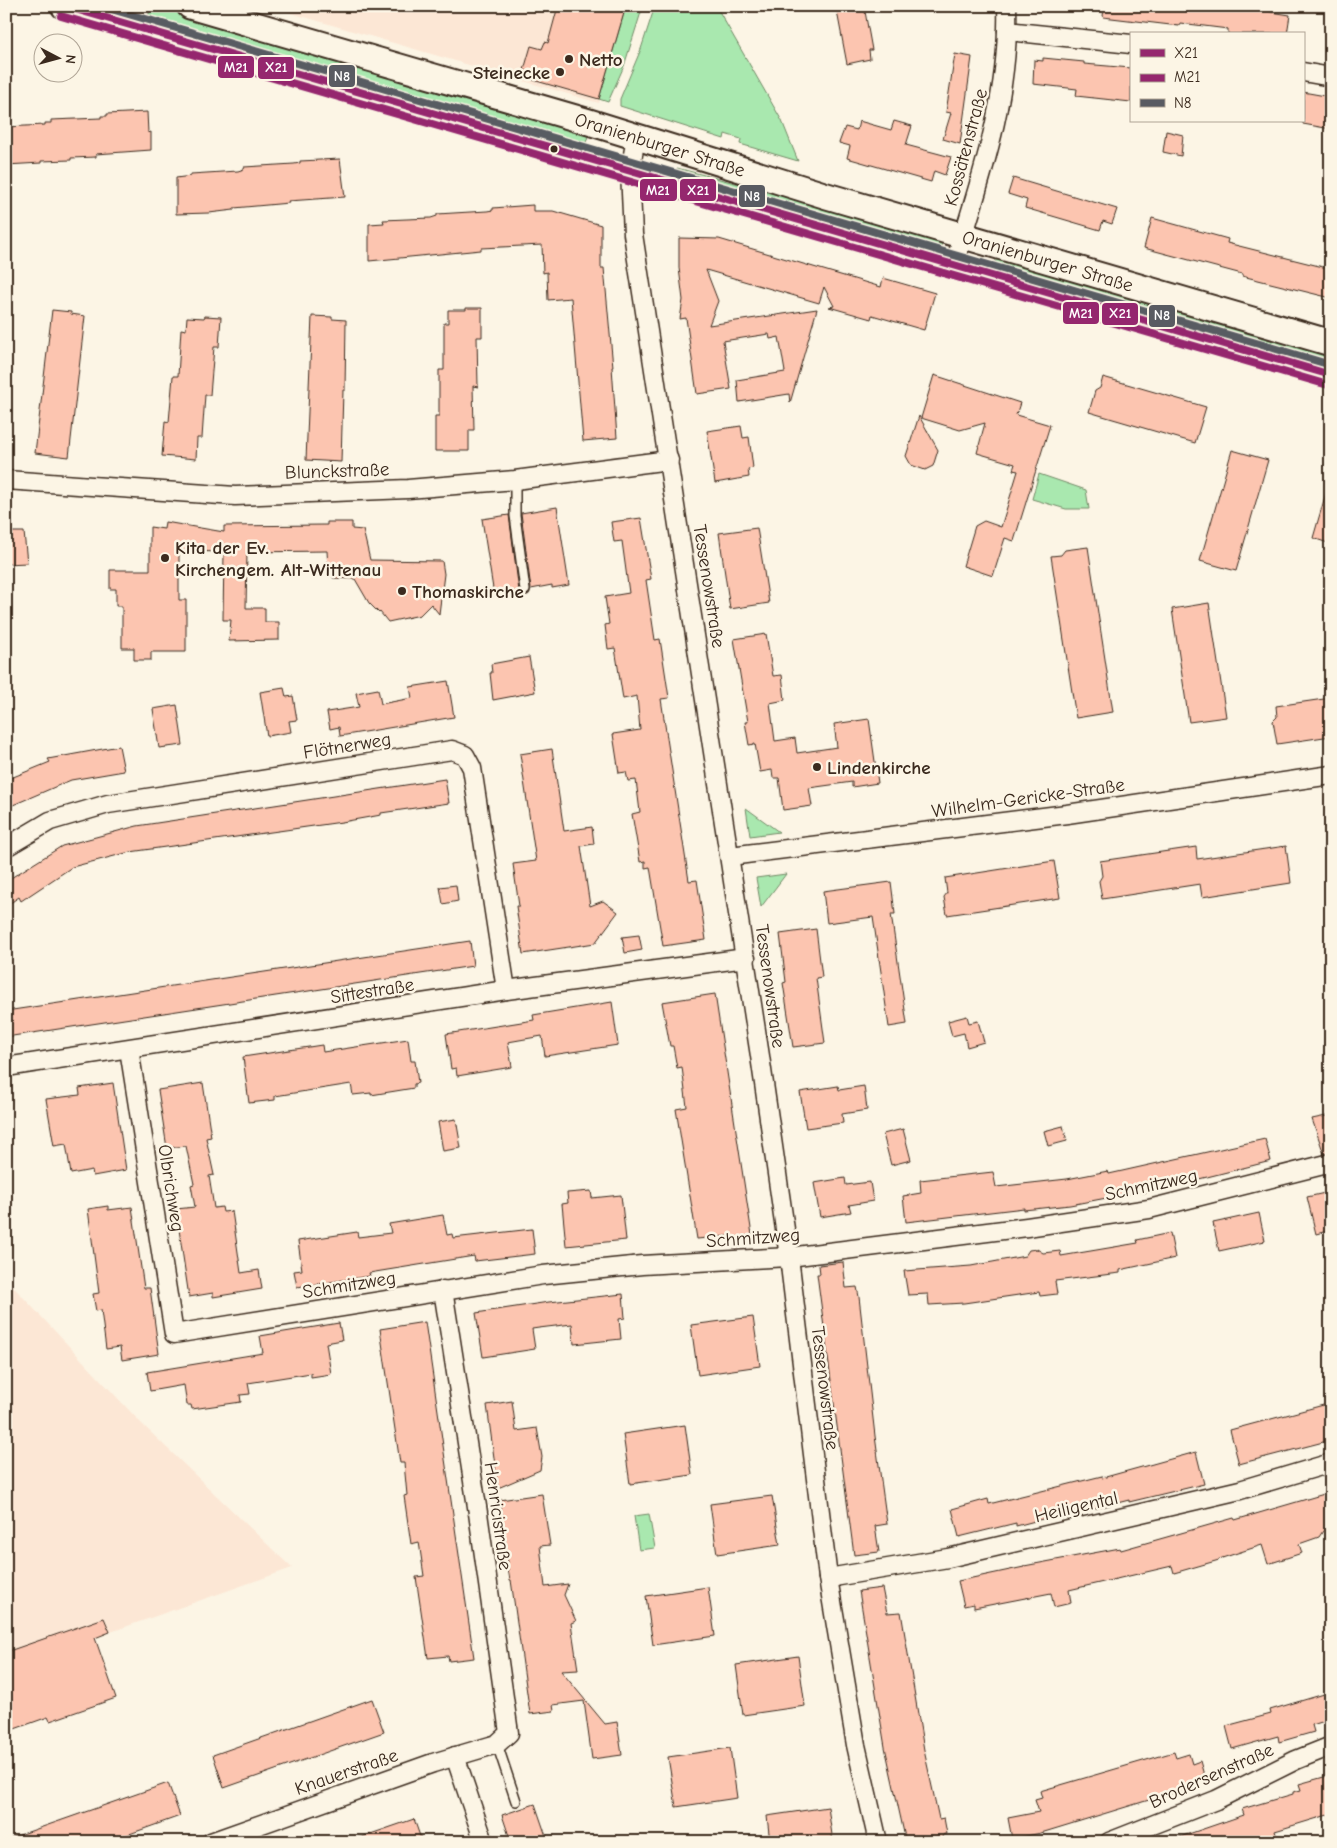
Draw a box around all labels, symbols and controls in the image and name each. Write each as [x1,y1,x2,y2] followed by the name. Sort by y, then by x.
[32,32,82,82] north arrow
[1130,32,1304,122] legend
[1174,44,1198,62] text: X21
[579,49,623,71] place label: Netto
[563,53,575,65] marker: Netto
[62,54,79,65] text: N
[217,55,255,79] line badge: M21
[257,56,295,80] line badge: X21
[224,59,248,76] text: M21
[265,59,287,76] text: X21
[473,62,550,84] place label: Steinecke
[328,64,356,88] line badge: N8
[554,66,566,78] marker: Steinecke
[334,68,350,85] text: N8
[1174,68,1200,86] text: M21
[940,86,992,208] street label: Kossätenstraße
[1174,94,1192,112] text: N8
[572,108,748,182] street label: Oranienburger Straße
[549,144,559,154] unlabelled marker
[639,178,678,202] line badge: M21
[679,178,717,202] line badge: X21
[646,182,670,199] text: M21
[687,182,709,199] text: X21
[738,184,766,208] line badge: N8
[744,188,760,205] text: N8
[960,226,1136,297] street label: Oranienburger Straße
[1062,301,1100,325] line badge: M21
[1101,302,1139,326] line badge: X21
[1148,304,1176,328] line badge: N8
[1069,305,1093,322] text: M21
[1109,305,1131,322] text: X21
[1154,307,1170,324] text: N8
[285,458,390,484] street label: Blunckstraße
[688,523,730,650] street label: Tessenowstraße
[175,537,381,581] place label: Kita der Ev. Kirchengem. Alt-Wittenau
[159,552,171,564] marker: Kita der Ev. Kirchengem. Alt-Wittenau
[412,581,524,603] place label: Thomaskirche
[396,585,408,597] marker: Thomaskirche
[302,728,393,764] street label: Flötnerweg
[827,757,931,779] place label: Lindenkirche
[811,761,823,773] marker: Lindenkirche
[930,774,1126,822] street label: Wilhelm-Gericke-Straße
[750,923,790,1049] street label: Tessenowstraße
[329,974,416,1008] street label: Sittestraße
[153,1143,189,1234] street label: Olbrichweg
[1103,1164,1200,1206] street label: Schmitzweg
[705,1224,801,1252] street label: Schmitzweg
[301,1267,397,1303] street label: Schmitzweg
[806,1325,844,1451] street label: Tessenowstraße
[480,1461,516,1572] street label: Henricistraße
[1032,1487,1120,1527] street label: Heiligental
[1146,1739,1277,1813] street label: Brodersenstraße
[292,1744,401,1800] street label: Knauerstraße

